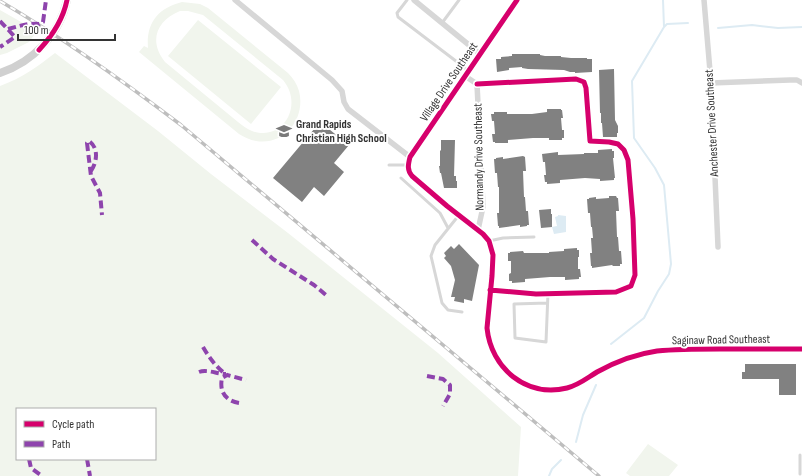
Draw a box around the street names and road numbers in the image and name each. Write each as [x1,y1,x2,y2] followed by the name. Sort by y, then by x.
[417,39,481,124] street label: Village Drive Southeast
[702,69,722,178] street label: Anchester Drive Southeast
[471,103,487,211] street label: Normandy Drive Southeast
[672,332,771,348] street label: Saginaw Road Southeast

